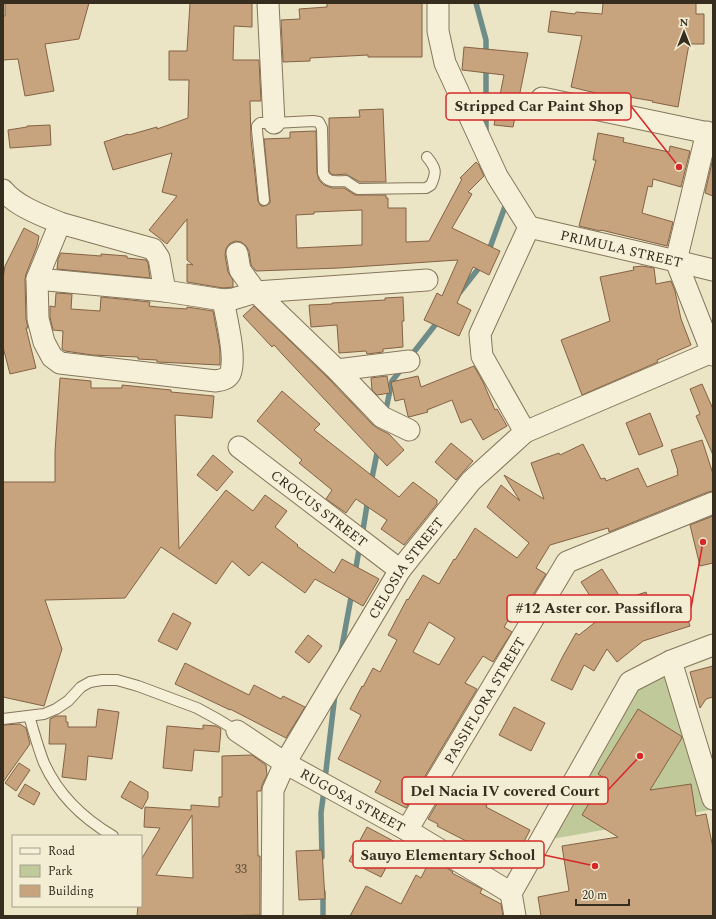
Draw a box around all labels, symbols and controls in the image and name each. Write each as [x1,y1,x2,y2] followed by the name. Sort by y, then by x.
[664,12,704,52] north arrow
[680,14,689,31] text: N
[446,93,631,120] callout: Stripped Car Paint Shop
[455,95,624,118] text: Stripped Car Paint Shop
[558,224,685,273] street label: PRIMULA STREET
[266,464,372,552] street label: CROCUS STREET
[363,513,449,623] street label: CELOSIA STREET
[507,595,691,622] callout: #12 Aster cor. Passiflora
[515,597,683,620] text: #12 Aster cor. Passiflora
[438,633,530,768] street label: PASSIFLORA STREET
[296,763,409,838] street label: RUGOSA STREET
[402,777,608,804] callout: Del Nacia IV covered Court
[410,780,600,803] text: Del Nacia IV covered Court
[12,835,142,907] legend
[353,841,544,868] callout: Sauyo Elementary School
[48,842,75,861] text: Road
[360,844,536,867] text: Sauyo Elementary School
[235,860,247,879] house number: 33
[48,862,73,881] text: Park
[576,881,629,907] scale bar
[48,882,94,901] text: Building
[582,886,607,905] text: 20 m

